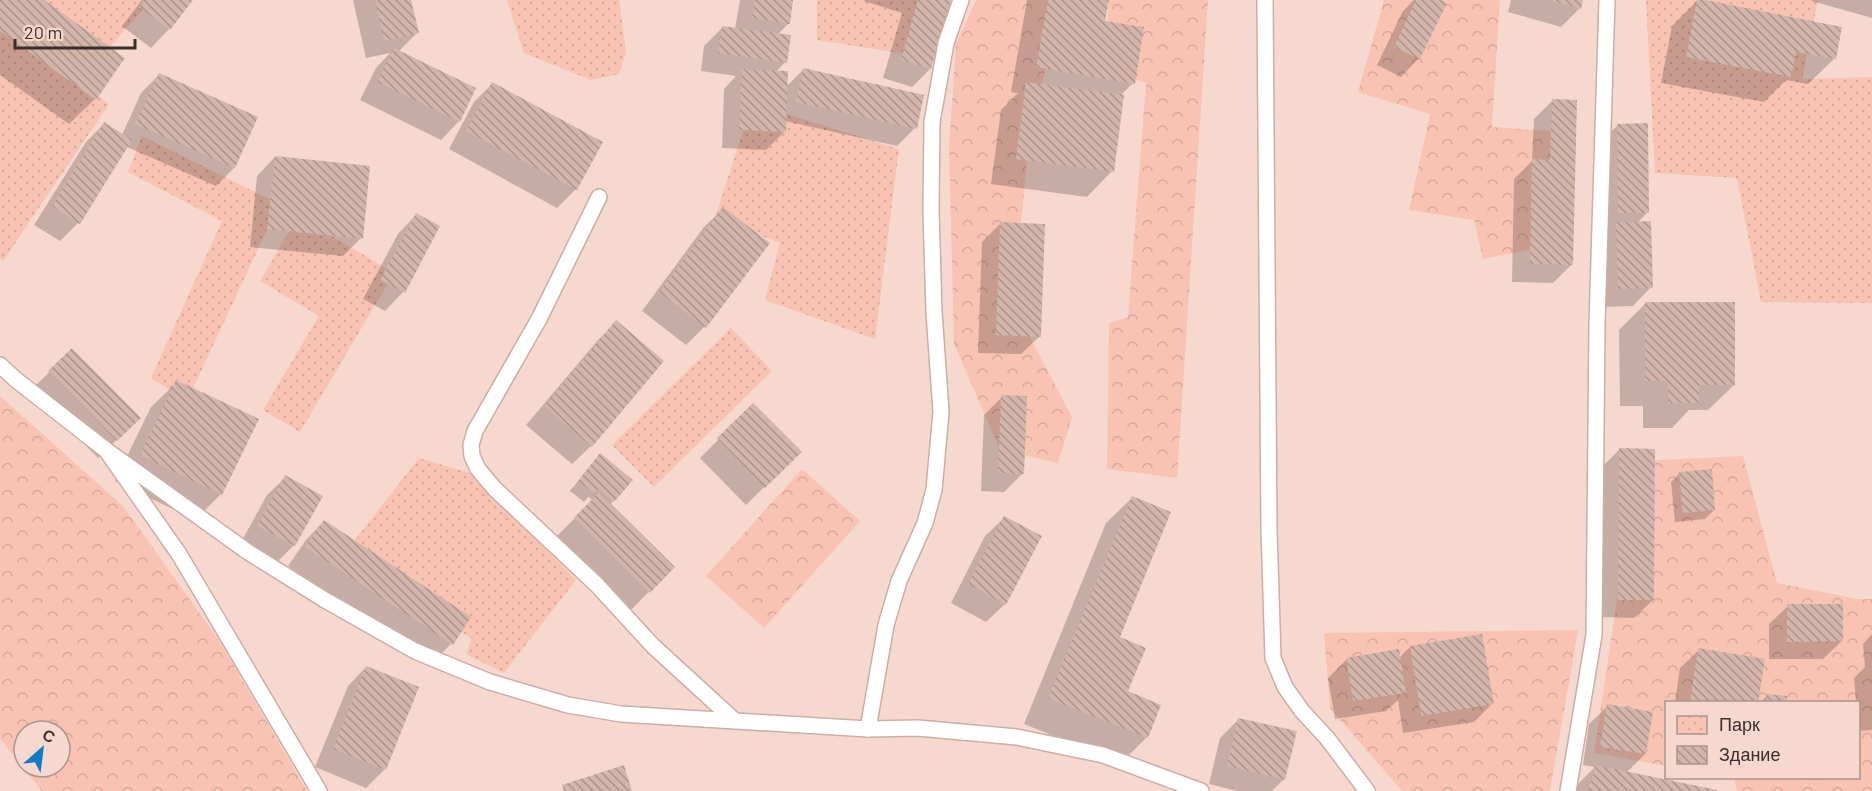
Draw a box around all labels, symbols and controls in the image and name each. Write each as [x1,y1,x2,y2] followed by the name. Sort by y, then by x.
[15,12,135,50] scale bar
[24,21,62,43] text: 20 m
[1665,701,1860,779] legend
[1719,713,1760,735] text: Парк
[12,719,72,779] north arrow
[40,724,59,747] text: С
[1719,743,1780,765] text: Здание

